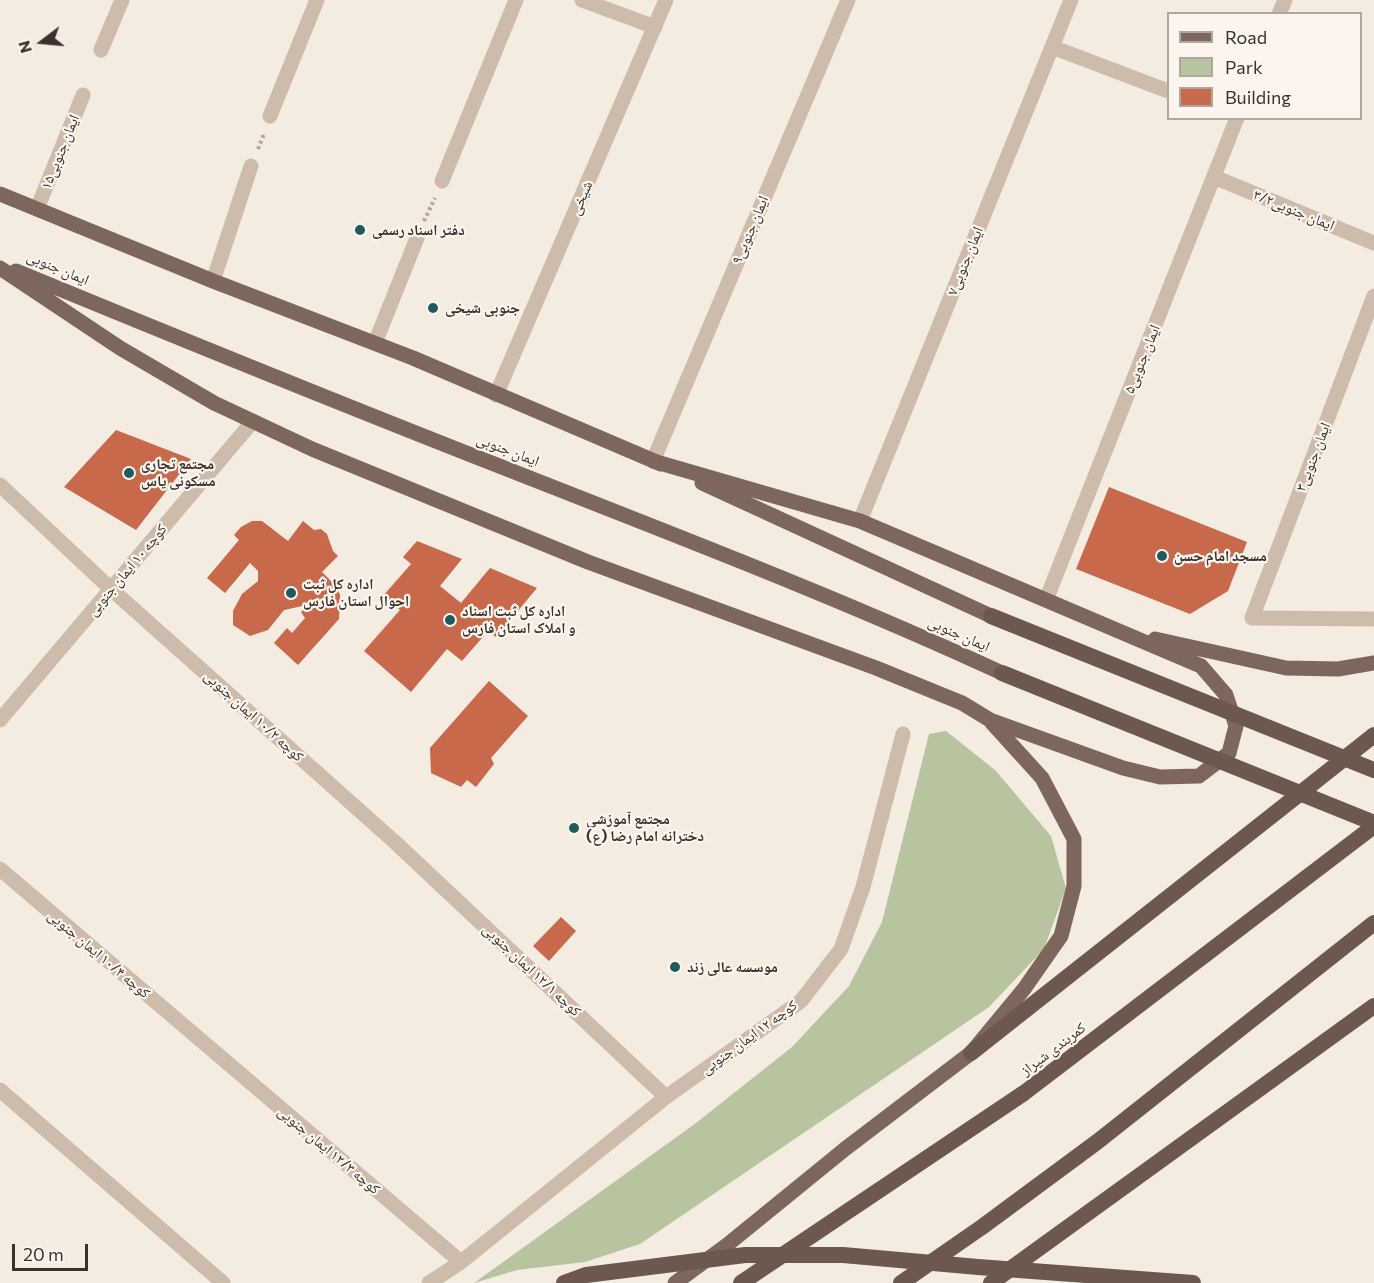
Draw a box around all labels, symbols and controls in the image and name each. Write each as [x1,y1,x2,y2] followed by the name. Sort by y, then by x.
[12,12,72,72] north arrow
[1167,12,1362,120] legend
[1225,26,1267,48] text: Road
[13,39,35,55] text: N
[1225,56,1263,78] text: Park
[1225,86,1291,108] text: Building
[37,112,83,192] street label: ایمان جنوبی۱۵
[566,178,596,218] street label: شیخی
[1251,186,1337,234] street label: ایمان جنوبی۳/۲
[728,193,772,267] street label: ایمان جنوبی۹
[372,221,465,239] place label: دفتر اسناد رسمی
[353,223,367,237] marker: دفتر اسناد رسمی
[943,224,987,298] street label: ایمان جنوبی۷
[24,247,92,289] street label: ایمان جنوبی
[445,299,520,317] place label: جنوبی شیخی
[426,301,440,315] marker: جنوبی شیخی
[1120,322,1164,396] street label: ایمان جنوبی۵
[1292,420,1334,494] street label: ایمان جنوبی۳
[474,430,542,470] street label: ایمان جنوبی
[141,455,216,490] place label: مجتمع تجاری مسکونی یاس
[122,466,136,480] marker: مجتمع تجاری مسکونی یاس
[83,520,171,620] street label: کوچه ۱۰ ایمان جنوبی
[1174,547,1267,565] place label: مسجد امام حسن
[1155,549,1169,563] marker: مسجد امام حسن
[303,575,409,610] place label: اداره کل ثبت احوال استان فارس
[284,586,298,600] marker: اداره کل ثبت احوال استان فارس
[462,602,576,637] place label: اداره کل ثبت اسناد و املاک استان فارس
[925,612,993,656] street label: ایمان جنوبی
[443,613,457,627] marker: اداره کل ثبت اسناد و املاک استان فارس
[200,667,308,765] street label: کوچه ۱۰/۲ ایمان جنوبی
[586,810,704,845] place label: مجتمع آموزشی دخترانه امام رضا (ع)
[567,821,581,835] marker: مجتمع آموزشی دخترانه امام رضا (ع)
[44,906,154,1002] street label: کوچه ۱۰/۴ ایمان جنوبی
[479,920,585,1020] street label: کوچه ۱۲/۱ ایمان جنوبی
[687,958,778,976] place label: موسسه عالی زند
[668,960,682,974] marker: موسسه عالی زند
[697,996,801,1078] street label: کوچه ۱۲ ایمان جنوبی
[1017,1019,1089,1079] street label: کمربندی شیراز
[274,1102,384,1198] street label: کوچه ۱۲/۳ ایمان جنوبی
[15,1232,92,1270] scale bar
[23,1243,64,1265] text: 20 m

